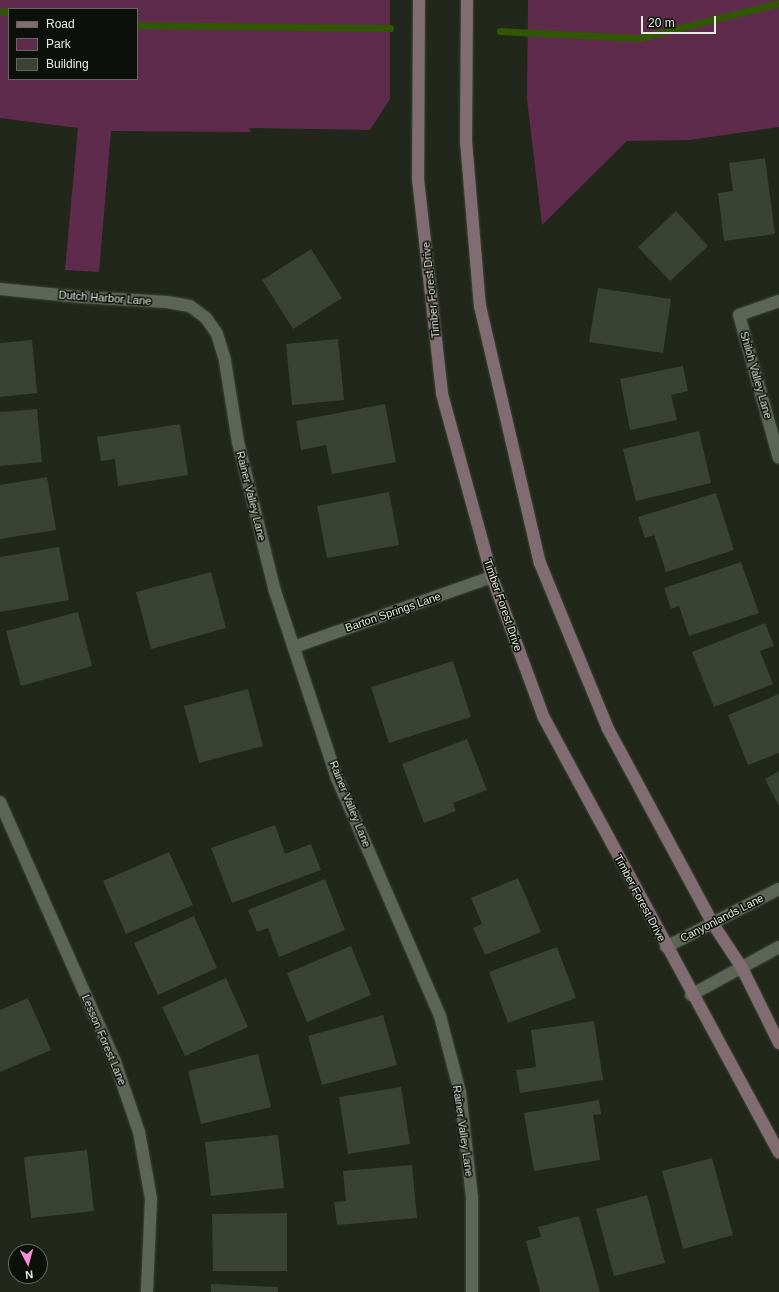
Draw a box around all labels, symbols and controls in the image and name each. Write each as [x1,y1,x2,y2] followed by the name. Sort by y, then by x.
[8,8,138,80] legend
[643,8,718,34] scale bar
[648,16,675,30] text: 20 m
[46,17,75,31] text: Road
[46,37,71,51] text: Park
[46,57,89,71] text: Building
[419,241,443,339] street label: Timber Forest Drive
[58,288,152,308] street label: Dutch Harbor Lane
[737,330,775,420] street label: Shiloh Valley Lane
[233,450,269,542] street label: Rainer Valley Lane
[481,557,525,653] street label: Timber Forest Drive
[343,589,443,635] street label: Barton Springs Lane
[327,759,373,849] street label: Rainer Valley Lane
[611,852,669,944] street label: Timber Forest Drive
[678,891,766,945] street label: Canyonlands Lane
[79,993,129,1087] street label: Lesson Forest Lane
[450,1084,476,1178] street label: Rainer Valley Lane
[8,1244,48,1284] north arrow
[25,1269,34,1281] text: N

